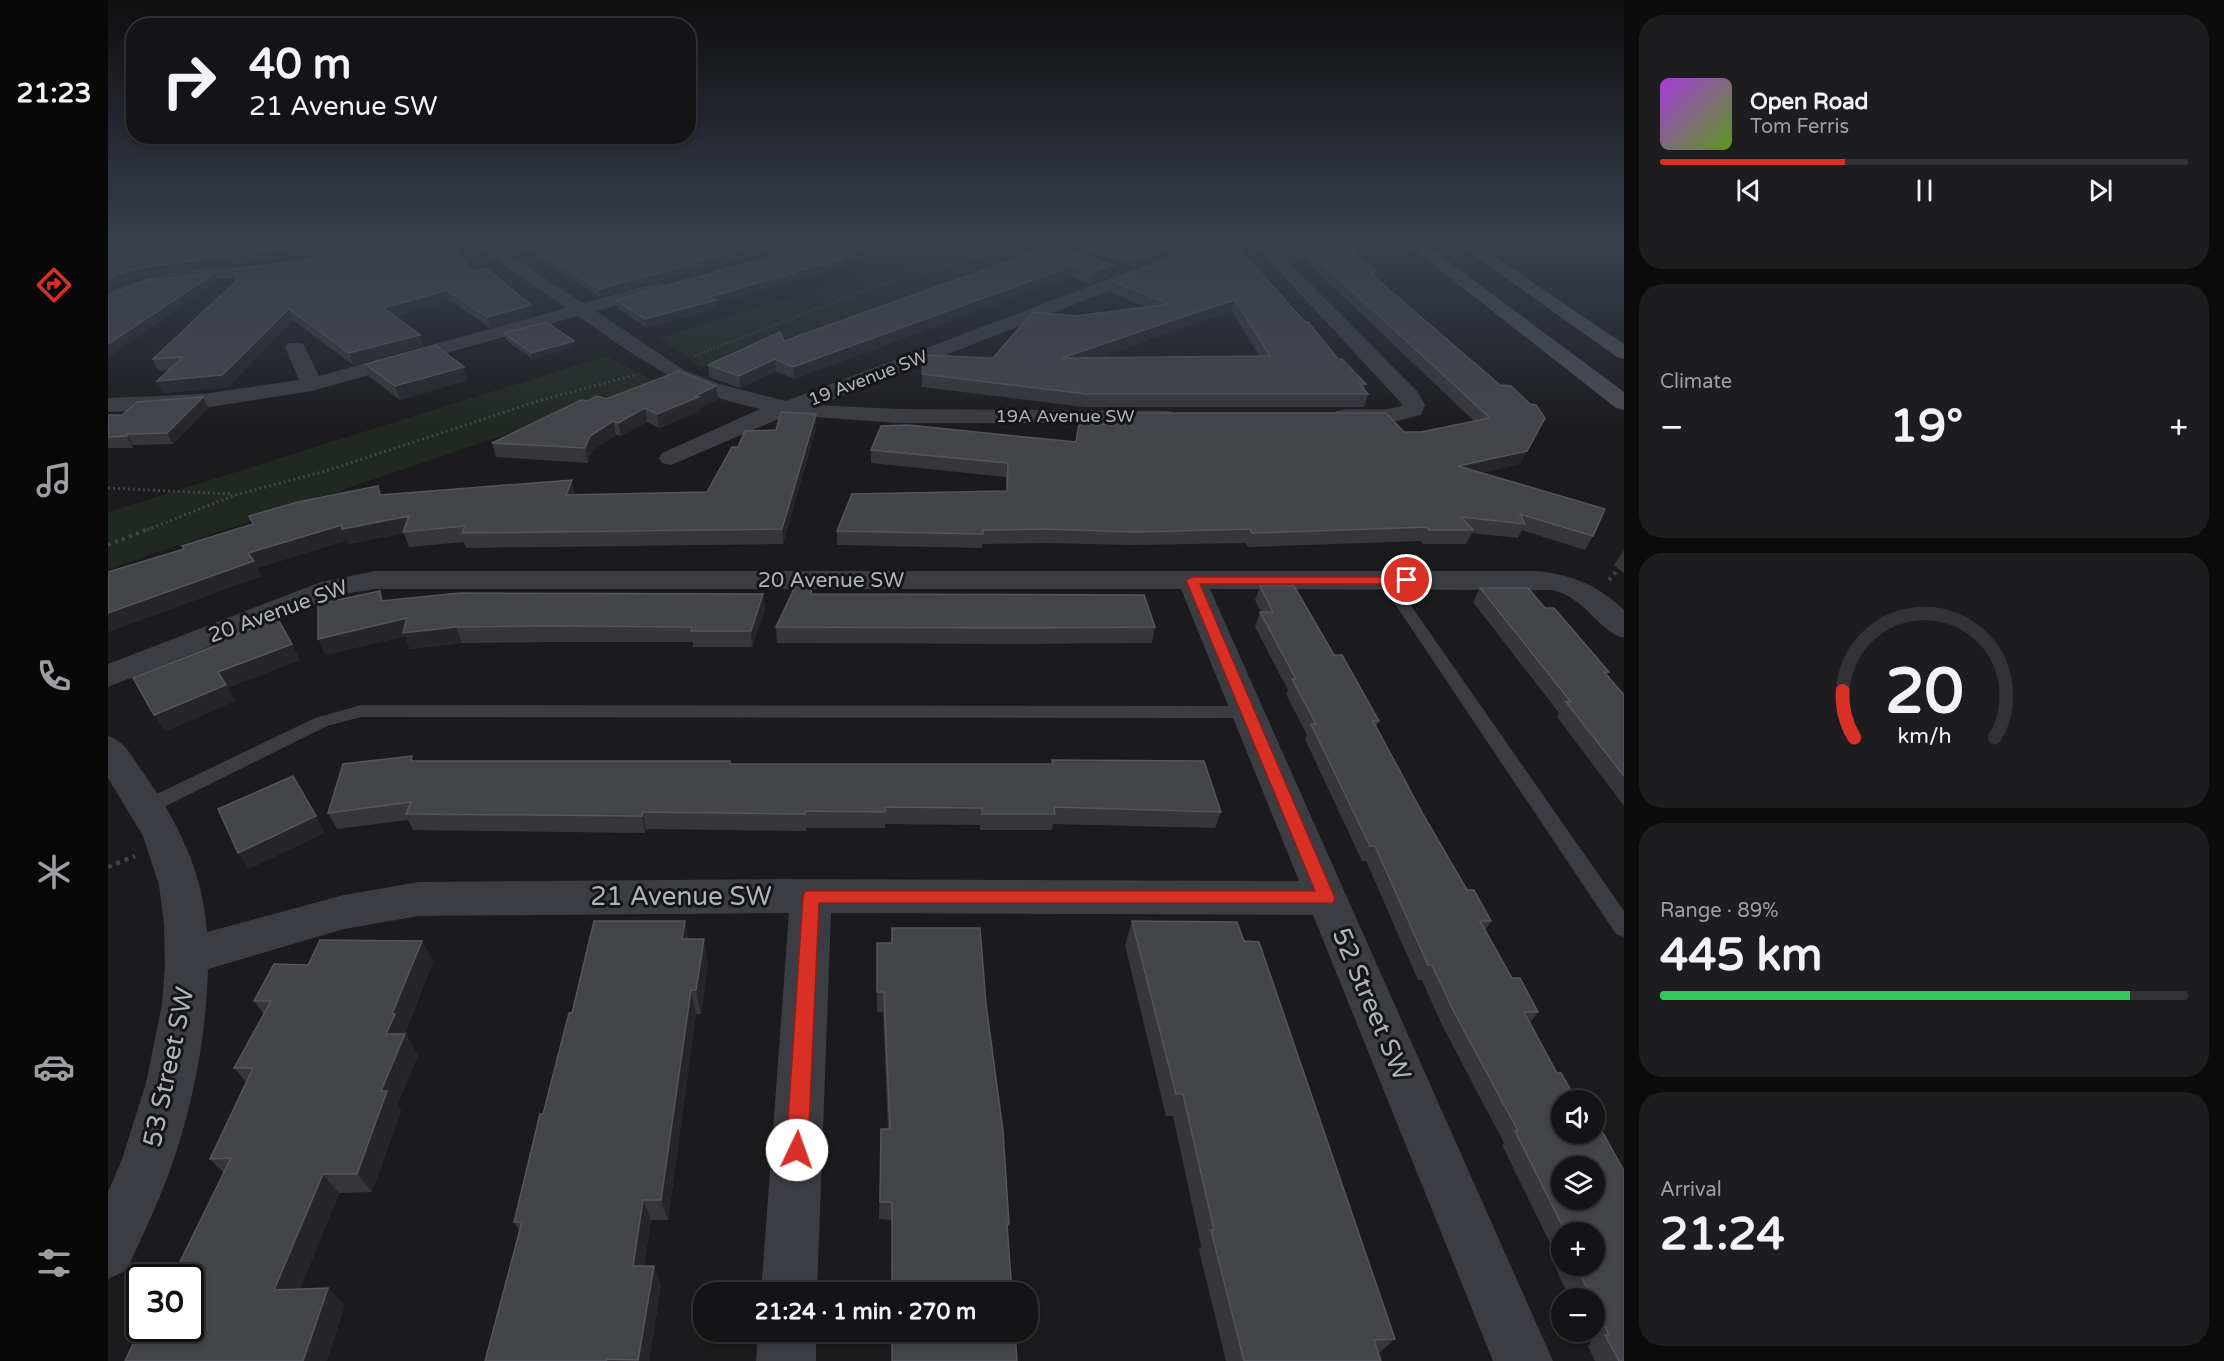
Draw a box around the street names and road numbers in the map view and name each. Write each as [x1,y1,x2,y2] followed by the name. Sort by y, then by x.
[805,345,931,411] street label: 19 Avenue SW
[995,405,1135,427] street label: 19A Avenue SW
[758,568,904,593] street label: 20 Avenue SW
[205,575,351,648] street label: 20 Avenue SW
[590,881,772,912] street label: 21 Avenue SW
[1325,923,1418,1085] street label: 52 Street SW
[136,984,201,1150] street label: 53 Street SW

